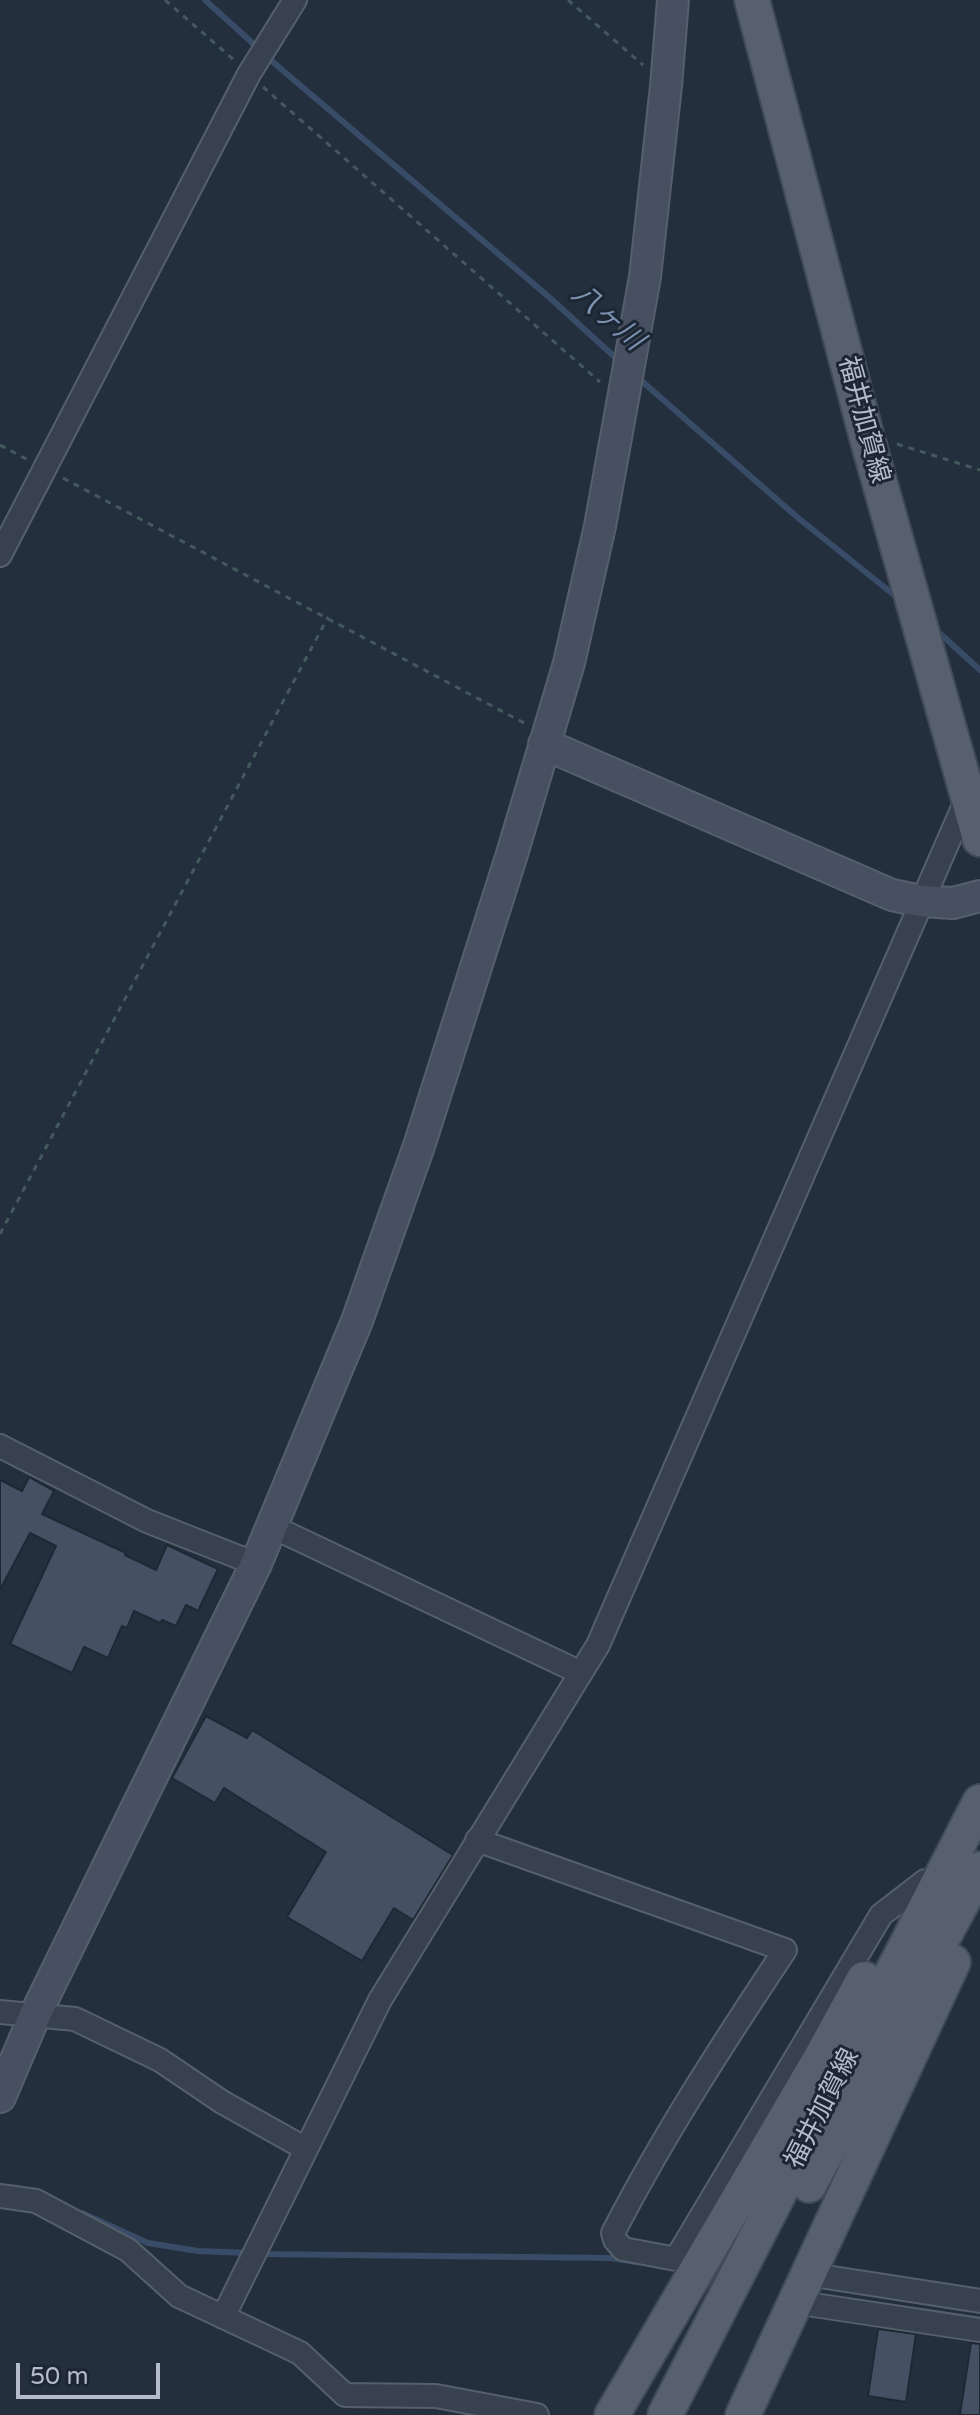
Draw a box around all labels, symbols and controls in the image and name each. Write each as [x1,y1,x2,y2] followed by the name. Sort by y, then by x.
[564,278,650,358] water label: 八ヶ川
[831,353,895,487] street label: 福井加賀線
[780,2044,866,2174] street label: 福井加賀線
[20,2347,164,2397] scale bar
[30,2362,88,2391] text: 50 m

